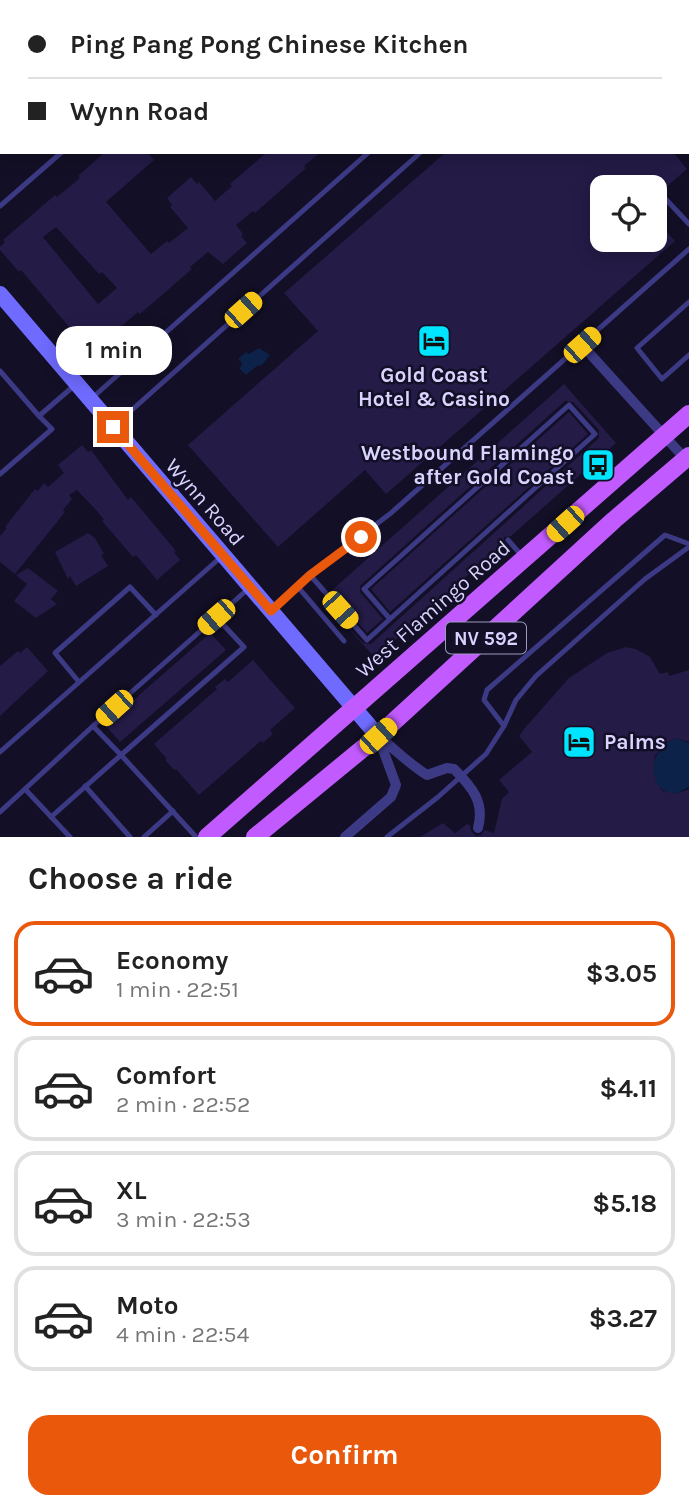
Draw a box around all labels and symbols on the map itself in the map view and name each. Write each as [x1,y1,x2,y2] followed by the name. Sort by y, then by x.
[221,288,266,332] car
[415,322,453,360] hotel icon: Gold Coast Hotel & Casino
[560,323,605,367] car
[55,326,171,374] callout: 1 min
[358,363,510,411] place label: Gold Coast Hotel & Casino
[97,411,129,443] route end
[361,441,574,489] place label: Westbound Flamingo after Gold Coast
[579,446,617,484] bus stop icon: Westbound Flamingo after Gold Coast
[161,454,249,550] street label: Wynn Road
[543,502,588,546] car
[345,521,377,553] route start
[351,535,515,683] street label: West Flamingo Road
[319,587,362,633] car
[194,595,239,639] car
[446,622,526,653] road number: NV 592
[92,686,137,730] car
[356,714,401,758] car
[560,723,598,761] hotel icon: Palms
[604,730,666,754] place label: Palms

